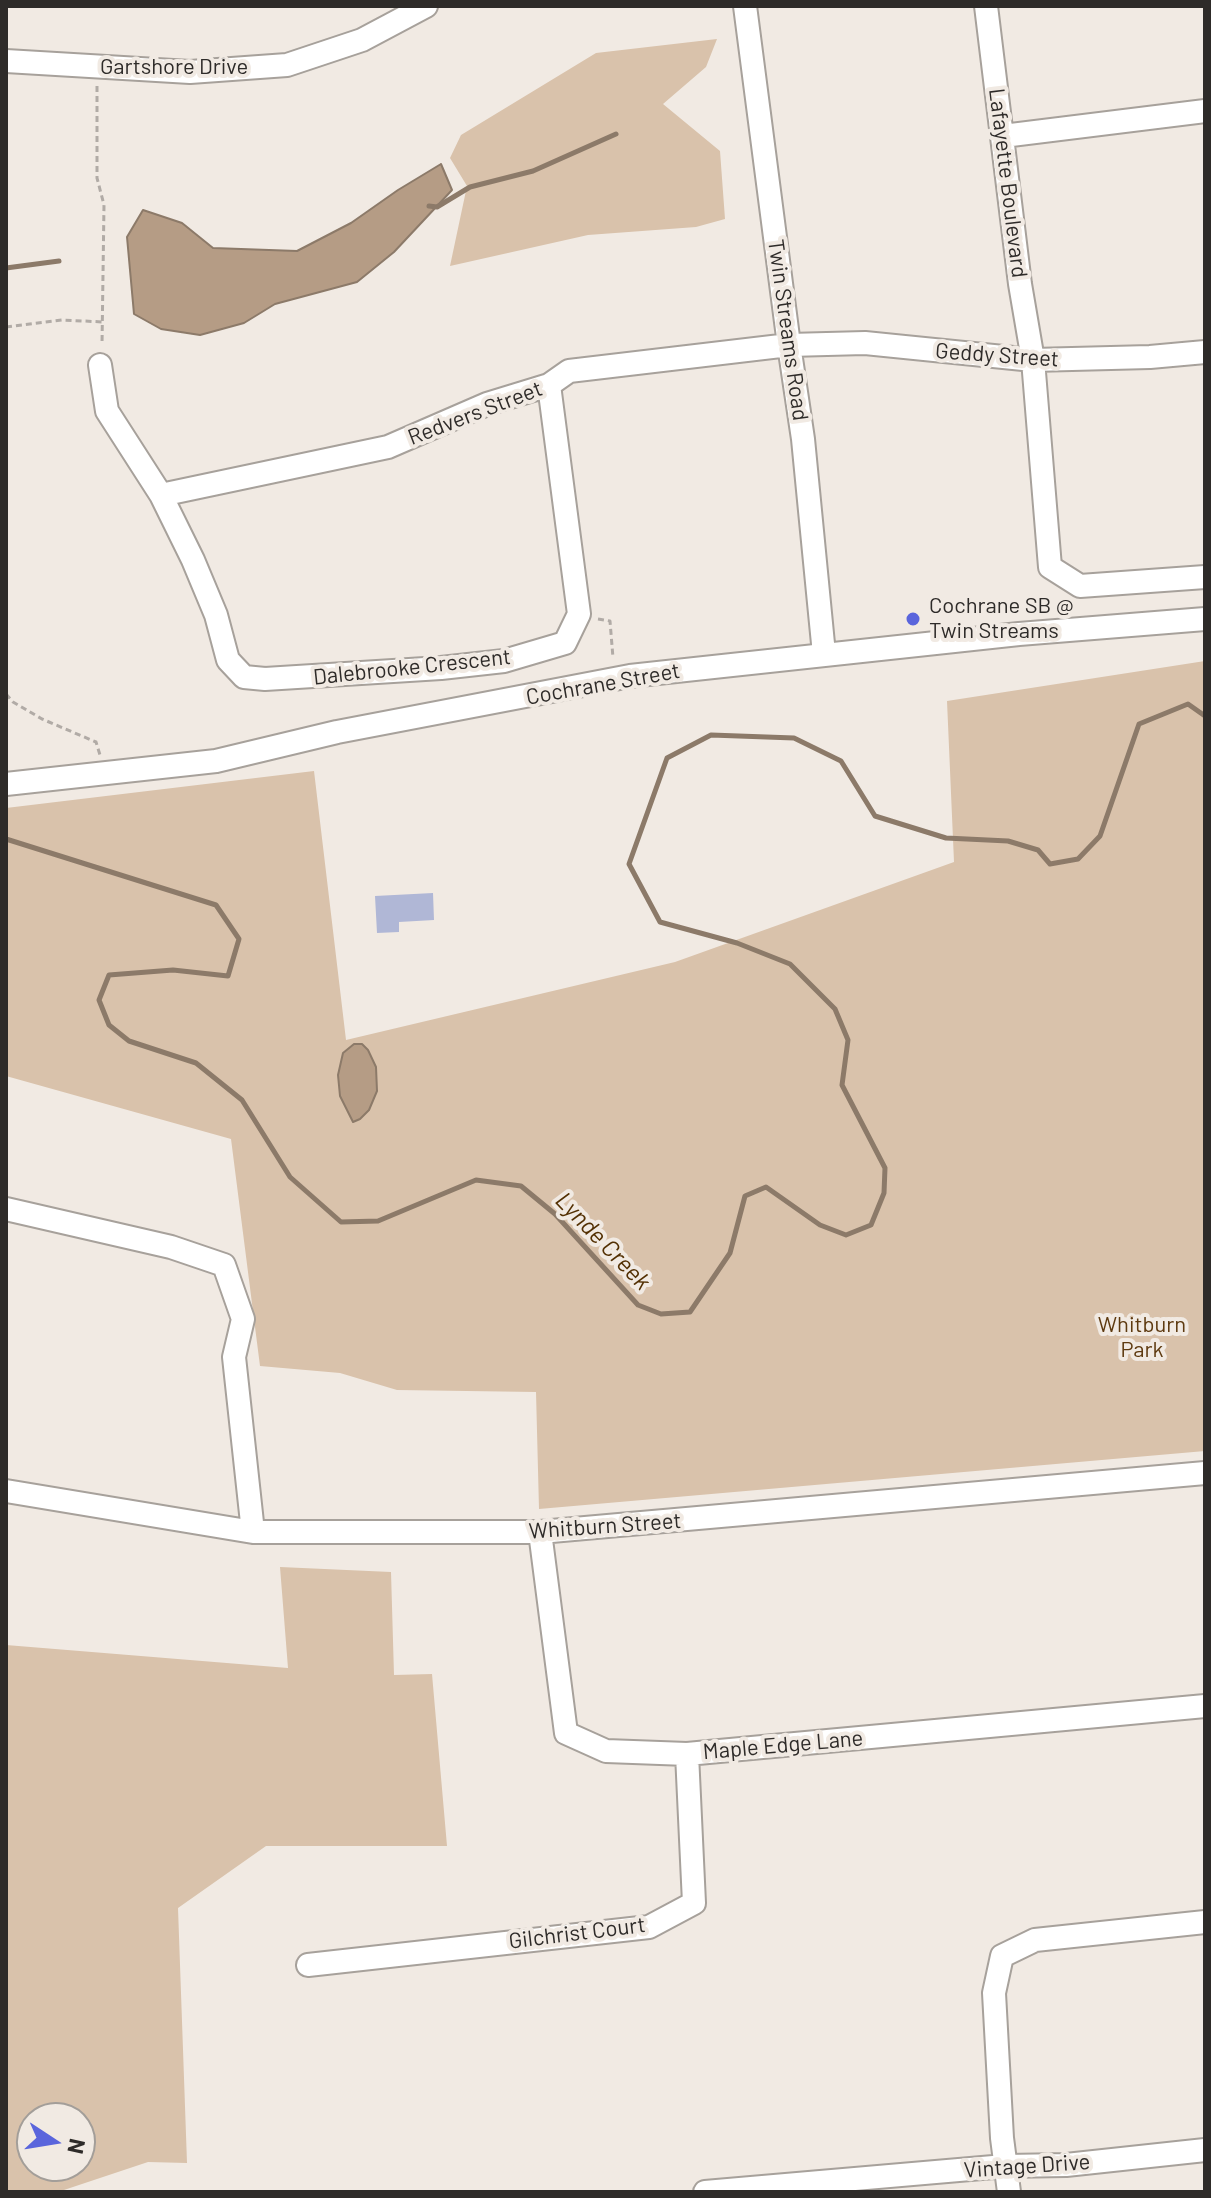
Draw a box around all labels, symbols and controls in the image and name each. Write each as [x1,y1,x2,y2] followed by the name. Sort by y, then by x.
[100,54,248,80] street label: Gartshore Drive
[983,87,1033,279] street label: Lafayette Boulevard
[762,238,814,422] street label: Twin Streams Road
[934,338,1060,372] street label: Geddy Street
[404,375,546,451] street label: Redvers Street
[929,593,1074,644] place label: Cochrane SB @ Twin Streams
[904,610,922,628] marker: Cochrane SB @ Twin Streams
[312,644,512,690] street label: Dalebrooke Crescent
[524,657,682,711] street label: Cochrane Street
[549,1186,657,1296] water label: Lynde Creek
[1098,1312,1186,1364] park label: Whitburn Park
[528,1507,682,1545] street label: Whitburn Street
[702,1725,864,1765] street label: Maple Edge Lane
[507,1912,647,1954] street label: Gilchrist Court
[16,2102,96,2182] north arrow
[63,2137,92,2156] text: N
[963,2148,1091,2184] street label: Vintage Drive

